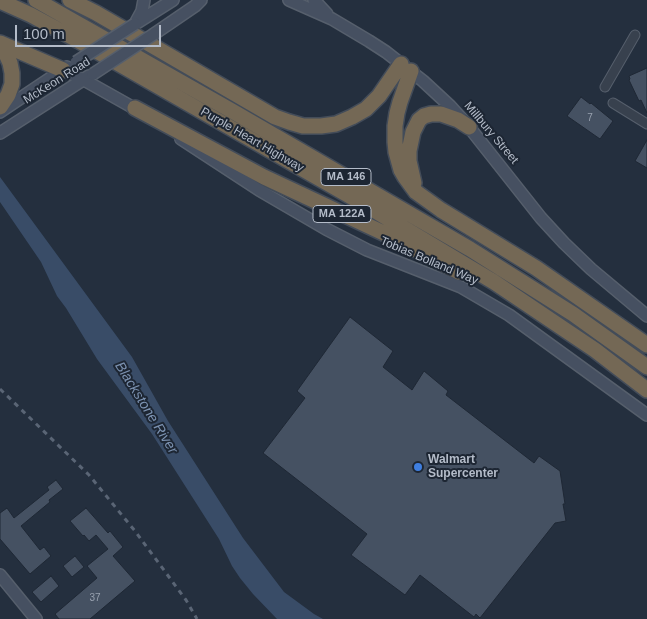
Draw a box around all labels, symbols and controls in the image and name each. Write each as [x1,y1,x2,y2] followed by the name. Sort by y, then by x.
[18,15,164,47] scale bar
[23,25,65,42] text: 100 m
[21,55,93,107] street label: McKeon Road
[461,99,521,167] street label: Millbury Street
[198,105,306,175] street label: Purple Heart Highway
[587,112,593,124] house number: 7
[321,168,371,186] road number: MA 146
[313,205,371,222] road number: MA 122A
[378,234,480,288] street label: Tobias Bolland Way
[111,359,181,457] water label: Blackstone River
[428,453,498,481] place label: Walmart Supercenter
[412,461,424,473] marker: Walmart Supercenter
[89,592,101,604] house number: 37

